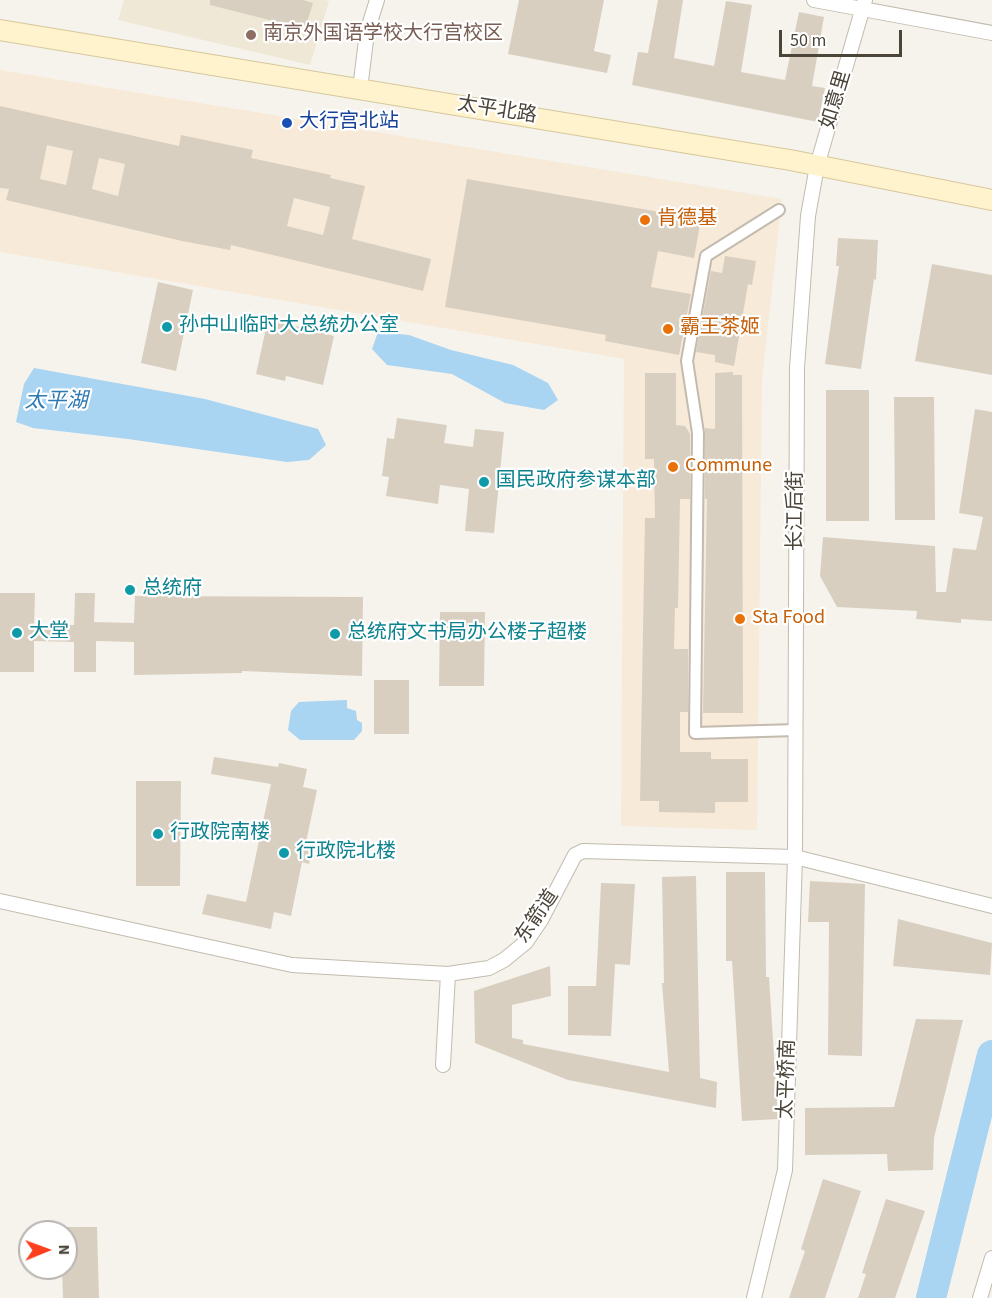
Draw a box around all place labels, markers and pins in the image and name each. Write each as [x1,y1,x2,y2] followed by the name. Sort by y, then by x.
[263,23,503,47] place label: 南京外国语学校大行宫校区
[244,28,258,42] marker: 南京外国语学校大行宫校区
[299,111,399,135] place label: 大行宫北站
[280,116,294,130] marker: 大行宫北站
[657,208,717,232] place label: 肯德基
[638,213,652,227] marker: 肯德基
[179,315,399,339] place label: 孙中山临时大总统办公室
[680,317,760,341] place label: 霸王茶姬
[160,320,174,334] marker: 孙中山临时大总统办公室
[661,322,675,336] marker: 霸王茶姬
[685,455,772,479] place label: Commune
[666,460,680,474] marker: Commune
[496,470,656,494] place label: 国民政府参谋本部
[477,475,491,489] marker: 国民政府参谋本部
[142,578,202,602] place label: 总统府
[123,583,137,597] marker: 总统府
[752,607,825,631] place label: Sta Food
[733,612,747,626] marker: Sta Food
[29,621,69,645] place label: 大堂
[347,622,587,646] place label: 总统府文书局办公楼子超楼
[10,626,24,640] marker: 大堂
[328,627,342,641] marker: 总统府文书局办公楼子超楼
[170,822,270,846] place label: 行政院南楼
[151,827,165,841] marker: 行政院南楼
[296,841,396,865] place label: 行政院北楼
[277,846,291,860] marker: 行政院北楼

